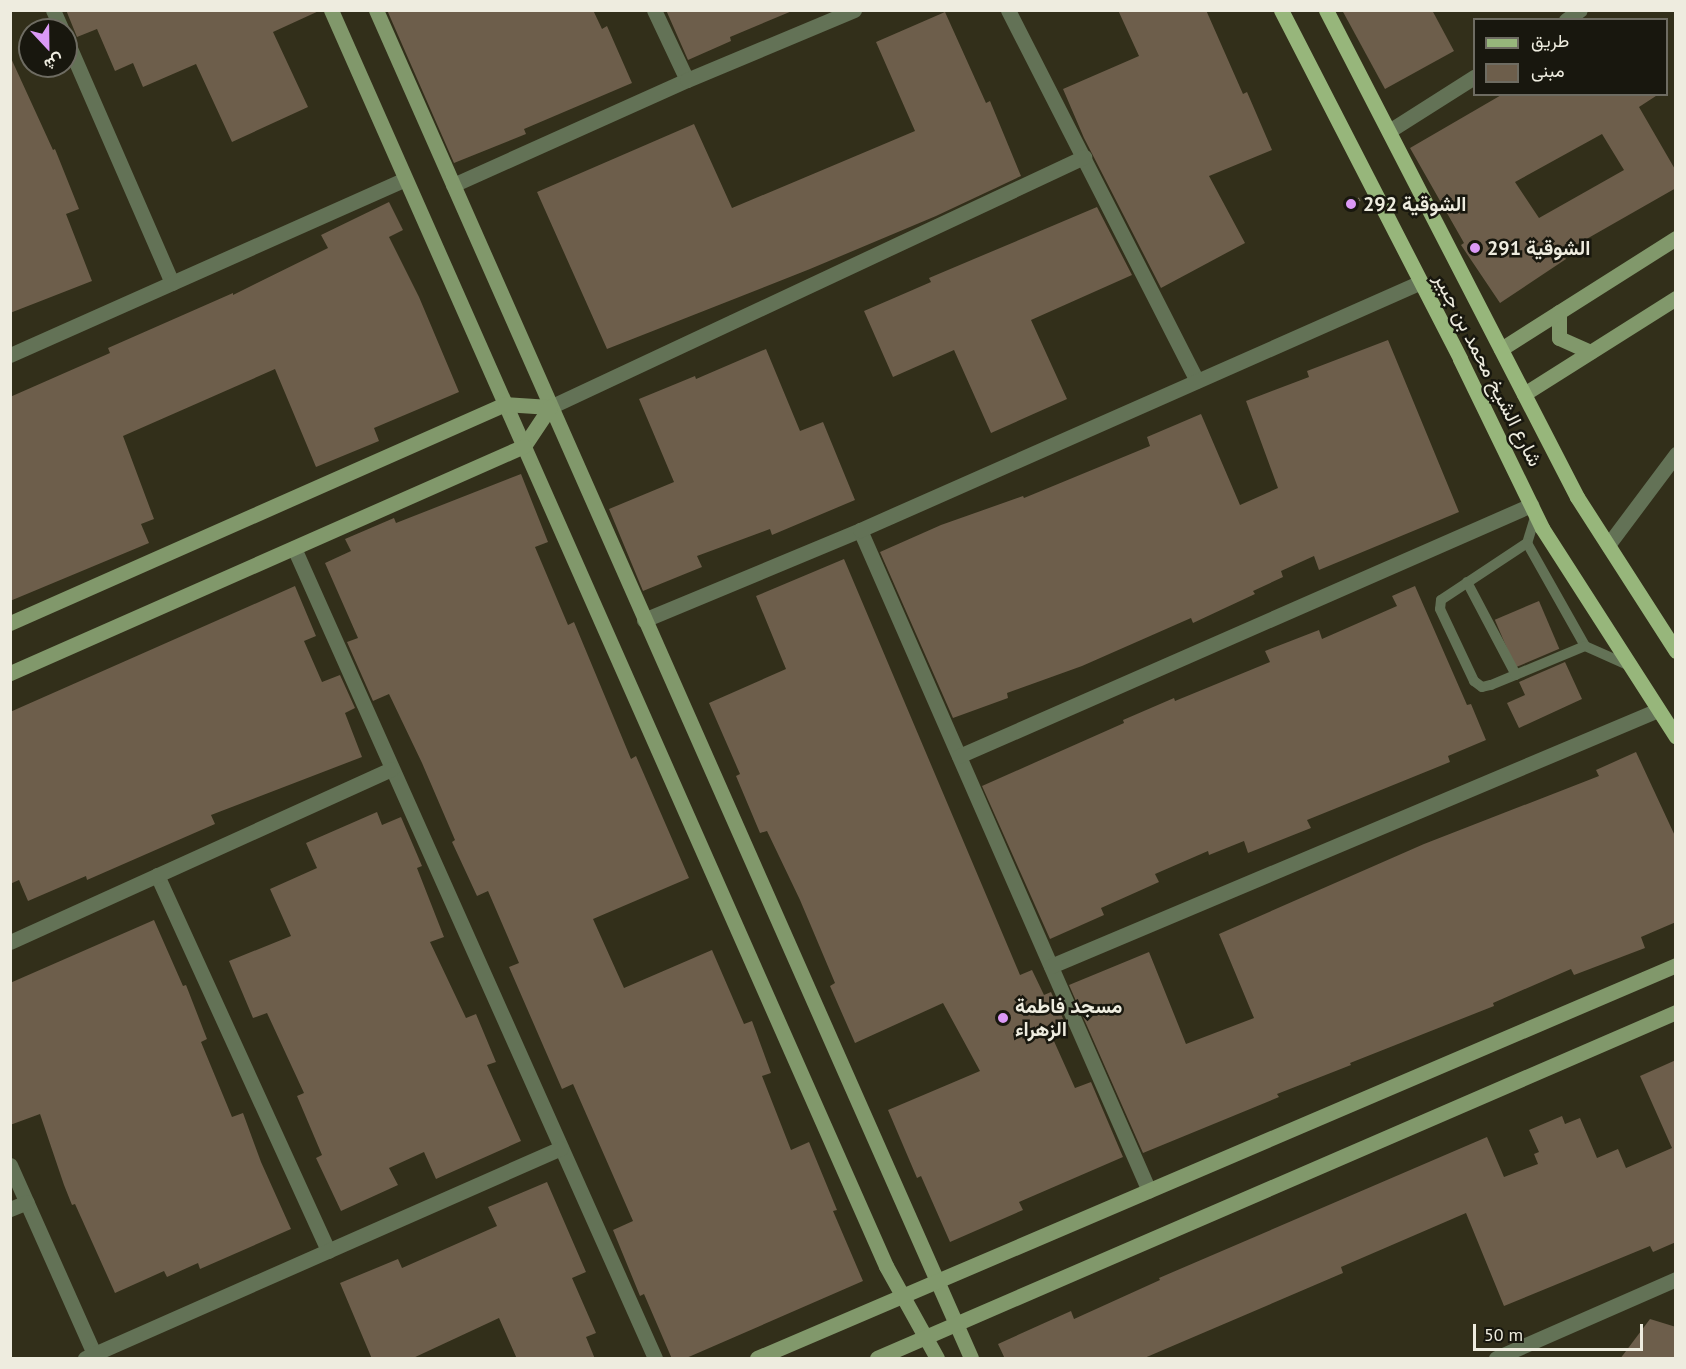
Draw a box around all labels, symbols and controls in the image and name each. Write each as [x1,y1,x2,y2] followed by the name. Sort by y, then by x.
[18,18,78,78] north arrow
[1473,18,1668,96] legend
[1531,29,1569,52] text: طريق
[41,50,67,76] text: ش
[1531,59,1565,82] text: مبنى
[1363,192,1466,216] place label: الشوقية 292
[1344,197,1358,211] marker: الشوقية 292
[1487,236,1590,260] place label: الشوقية 291
[1468,241,1482,255] marker: الشوقية 291
[1429,269,1547,471] street label: شارع الشيخ محمد بن جبير
[1015,994,1122,1041] place label: مسجد فاطمة الزهراء
[996,1011,1010,1025] marker: مسجد فاطمة الزهراء
[1476,1312,1646,1350] scale bar
[1484,1323,1523,1346] text: 50 m

